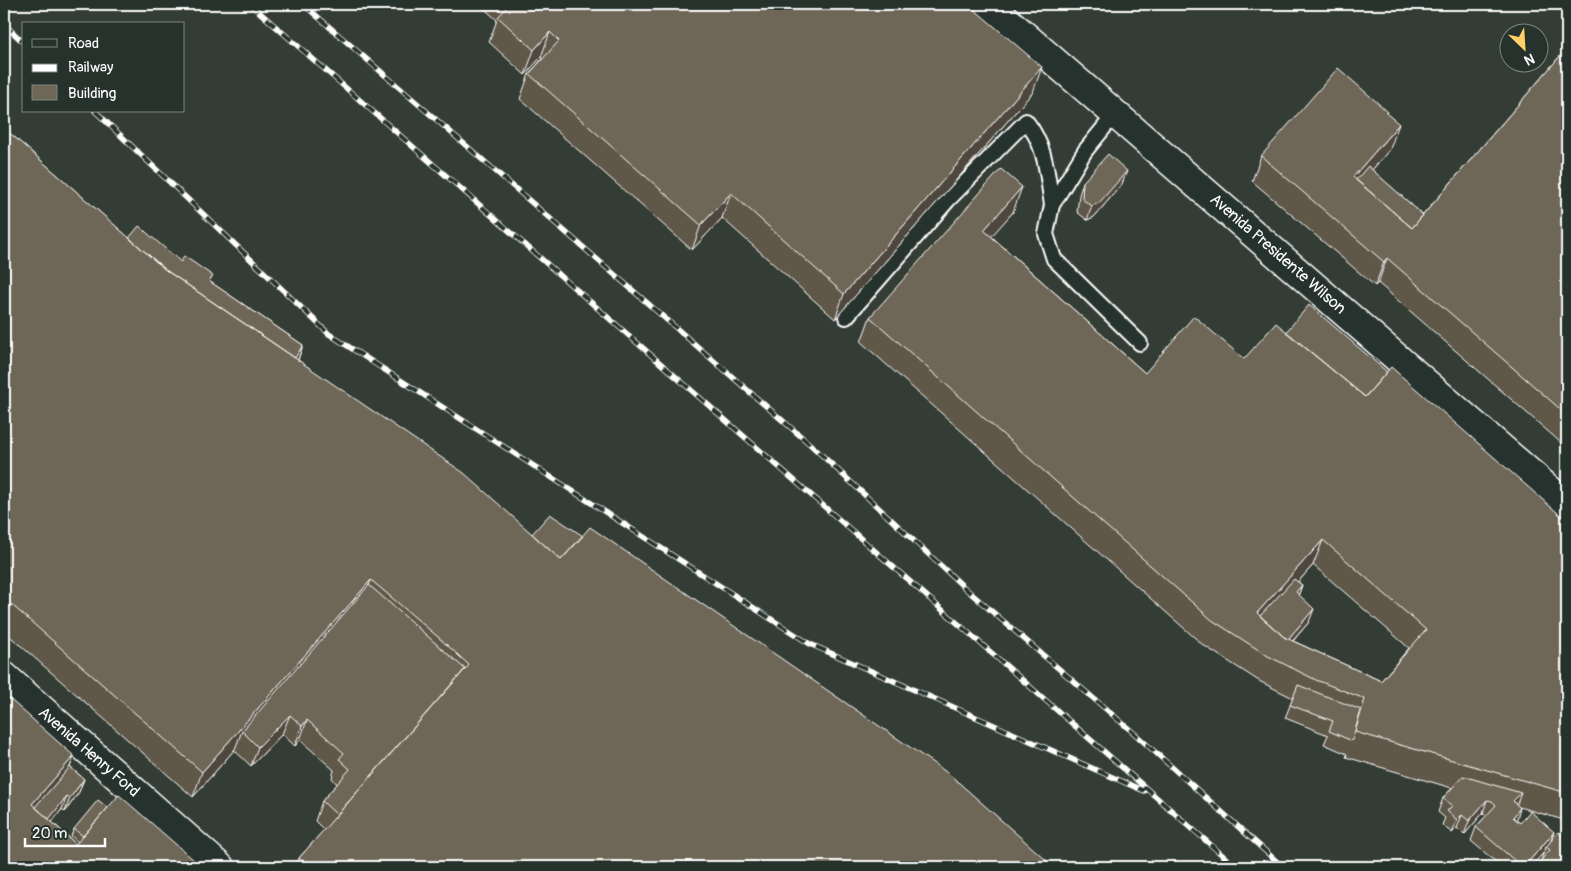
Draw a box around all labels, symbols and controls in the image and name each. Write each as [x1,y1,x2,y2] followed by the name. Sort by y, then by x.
[22,22,185,112] legend
[1498,22,1548,72] north arrow
[68,34,99,53] text: Road
[1521,50,1537,69] text: N
[68,58,114,77] text: Railway
[68,84,116,103] text: Building
[1206,189,1350,319] street label: Avenida Presidente Wilson
[34,703,144,801] street label: Avenida Henry Ford
[25,816,105,848] scale bar
[32,824,67,843] text: 20 m

